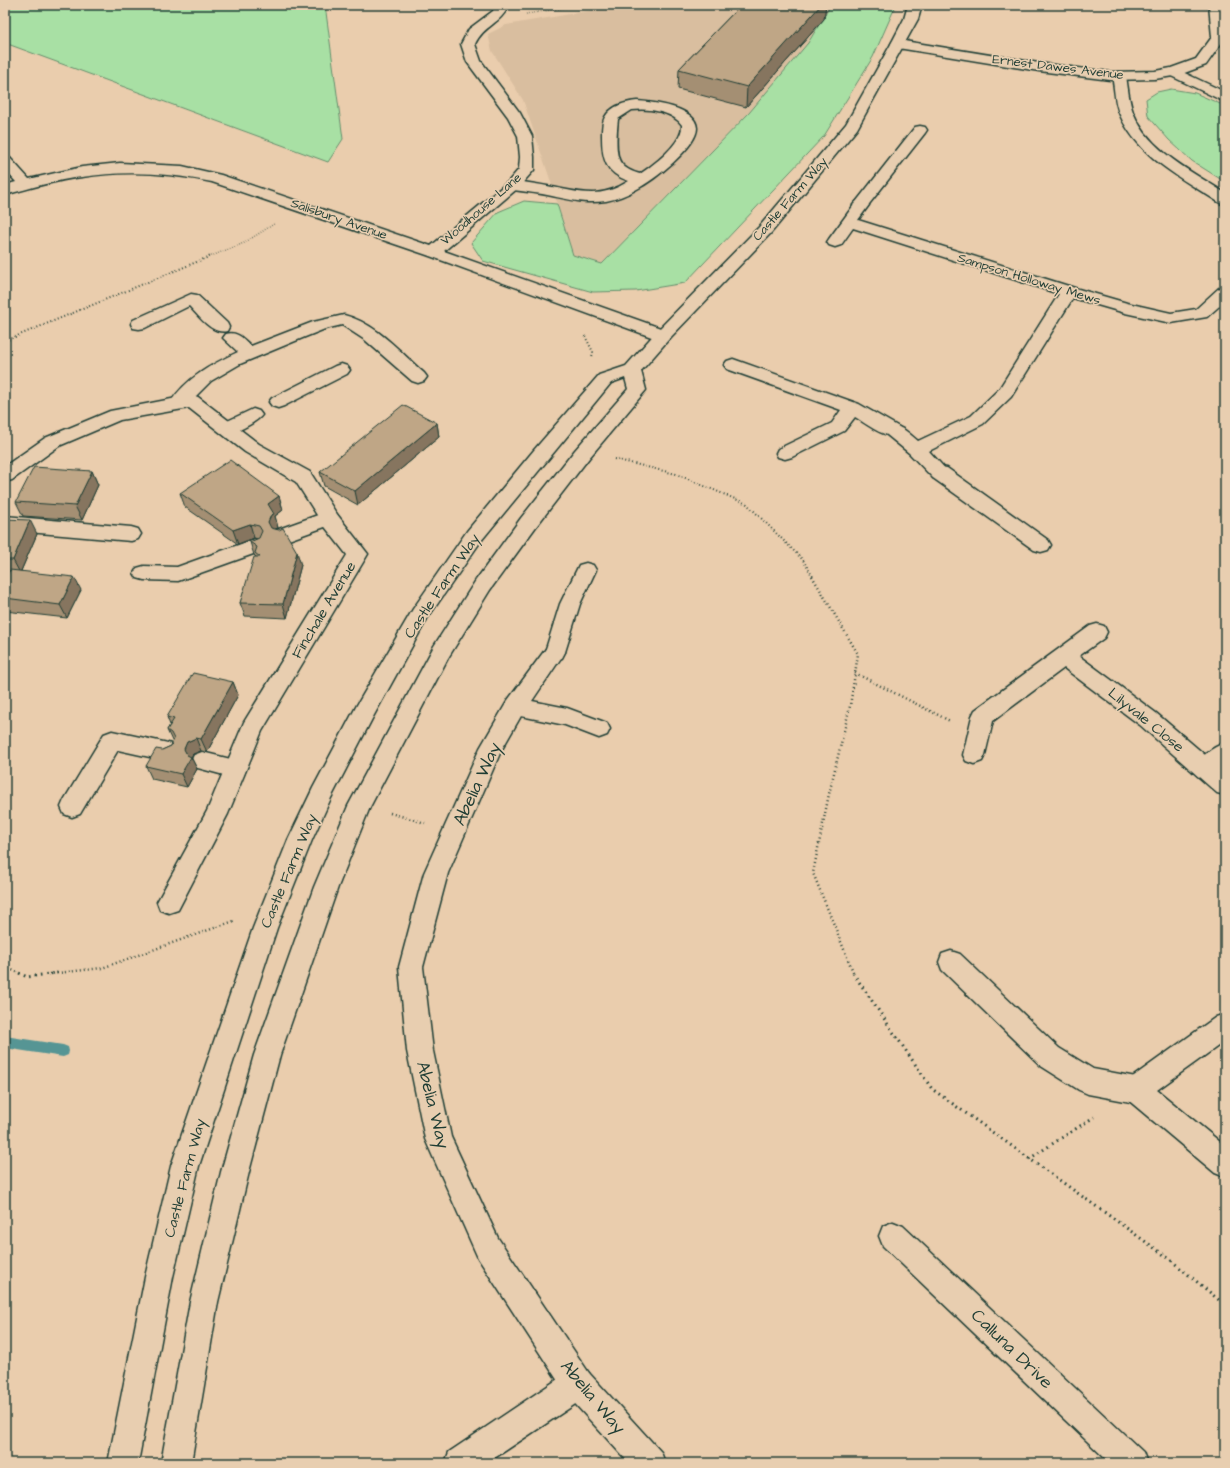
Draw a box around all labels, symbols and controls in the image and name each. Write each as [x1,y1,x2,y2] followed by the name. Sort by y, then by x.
[991,50,1125,84] street label: Ernest Dawes Avenue
[748,153,832,246] street label: Castle Farm Way
[437,169,525,249] street label: Woodhouse Lane
[288,194,390,245] street label: Salisbury Avenue
[955,249,1103,310] street label: Sampson Holloway Mews
[399,529,486,643] street label: Castle Farm Way
[287,557,361,663] street label: Finchale Avenue
[1103,683,1188,758] street label: Lilyvale Close
[447,738,508,830] street label: Abelia Way
[255,811,323,932] street label: Castle Farm Way
[409,1059,456,1152] street label: Abelia Way
[159,1116,212,1240] street label: Castle Farm Way
[965,1303,1059,1395] street label: Calluna Drive
[554,1355,631,1440] street label: Abelia Way

